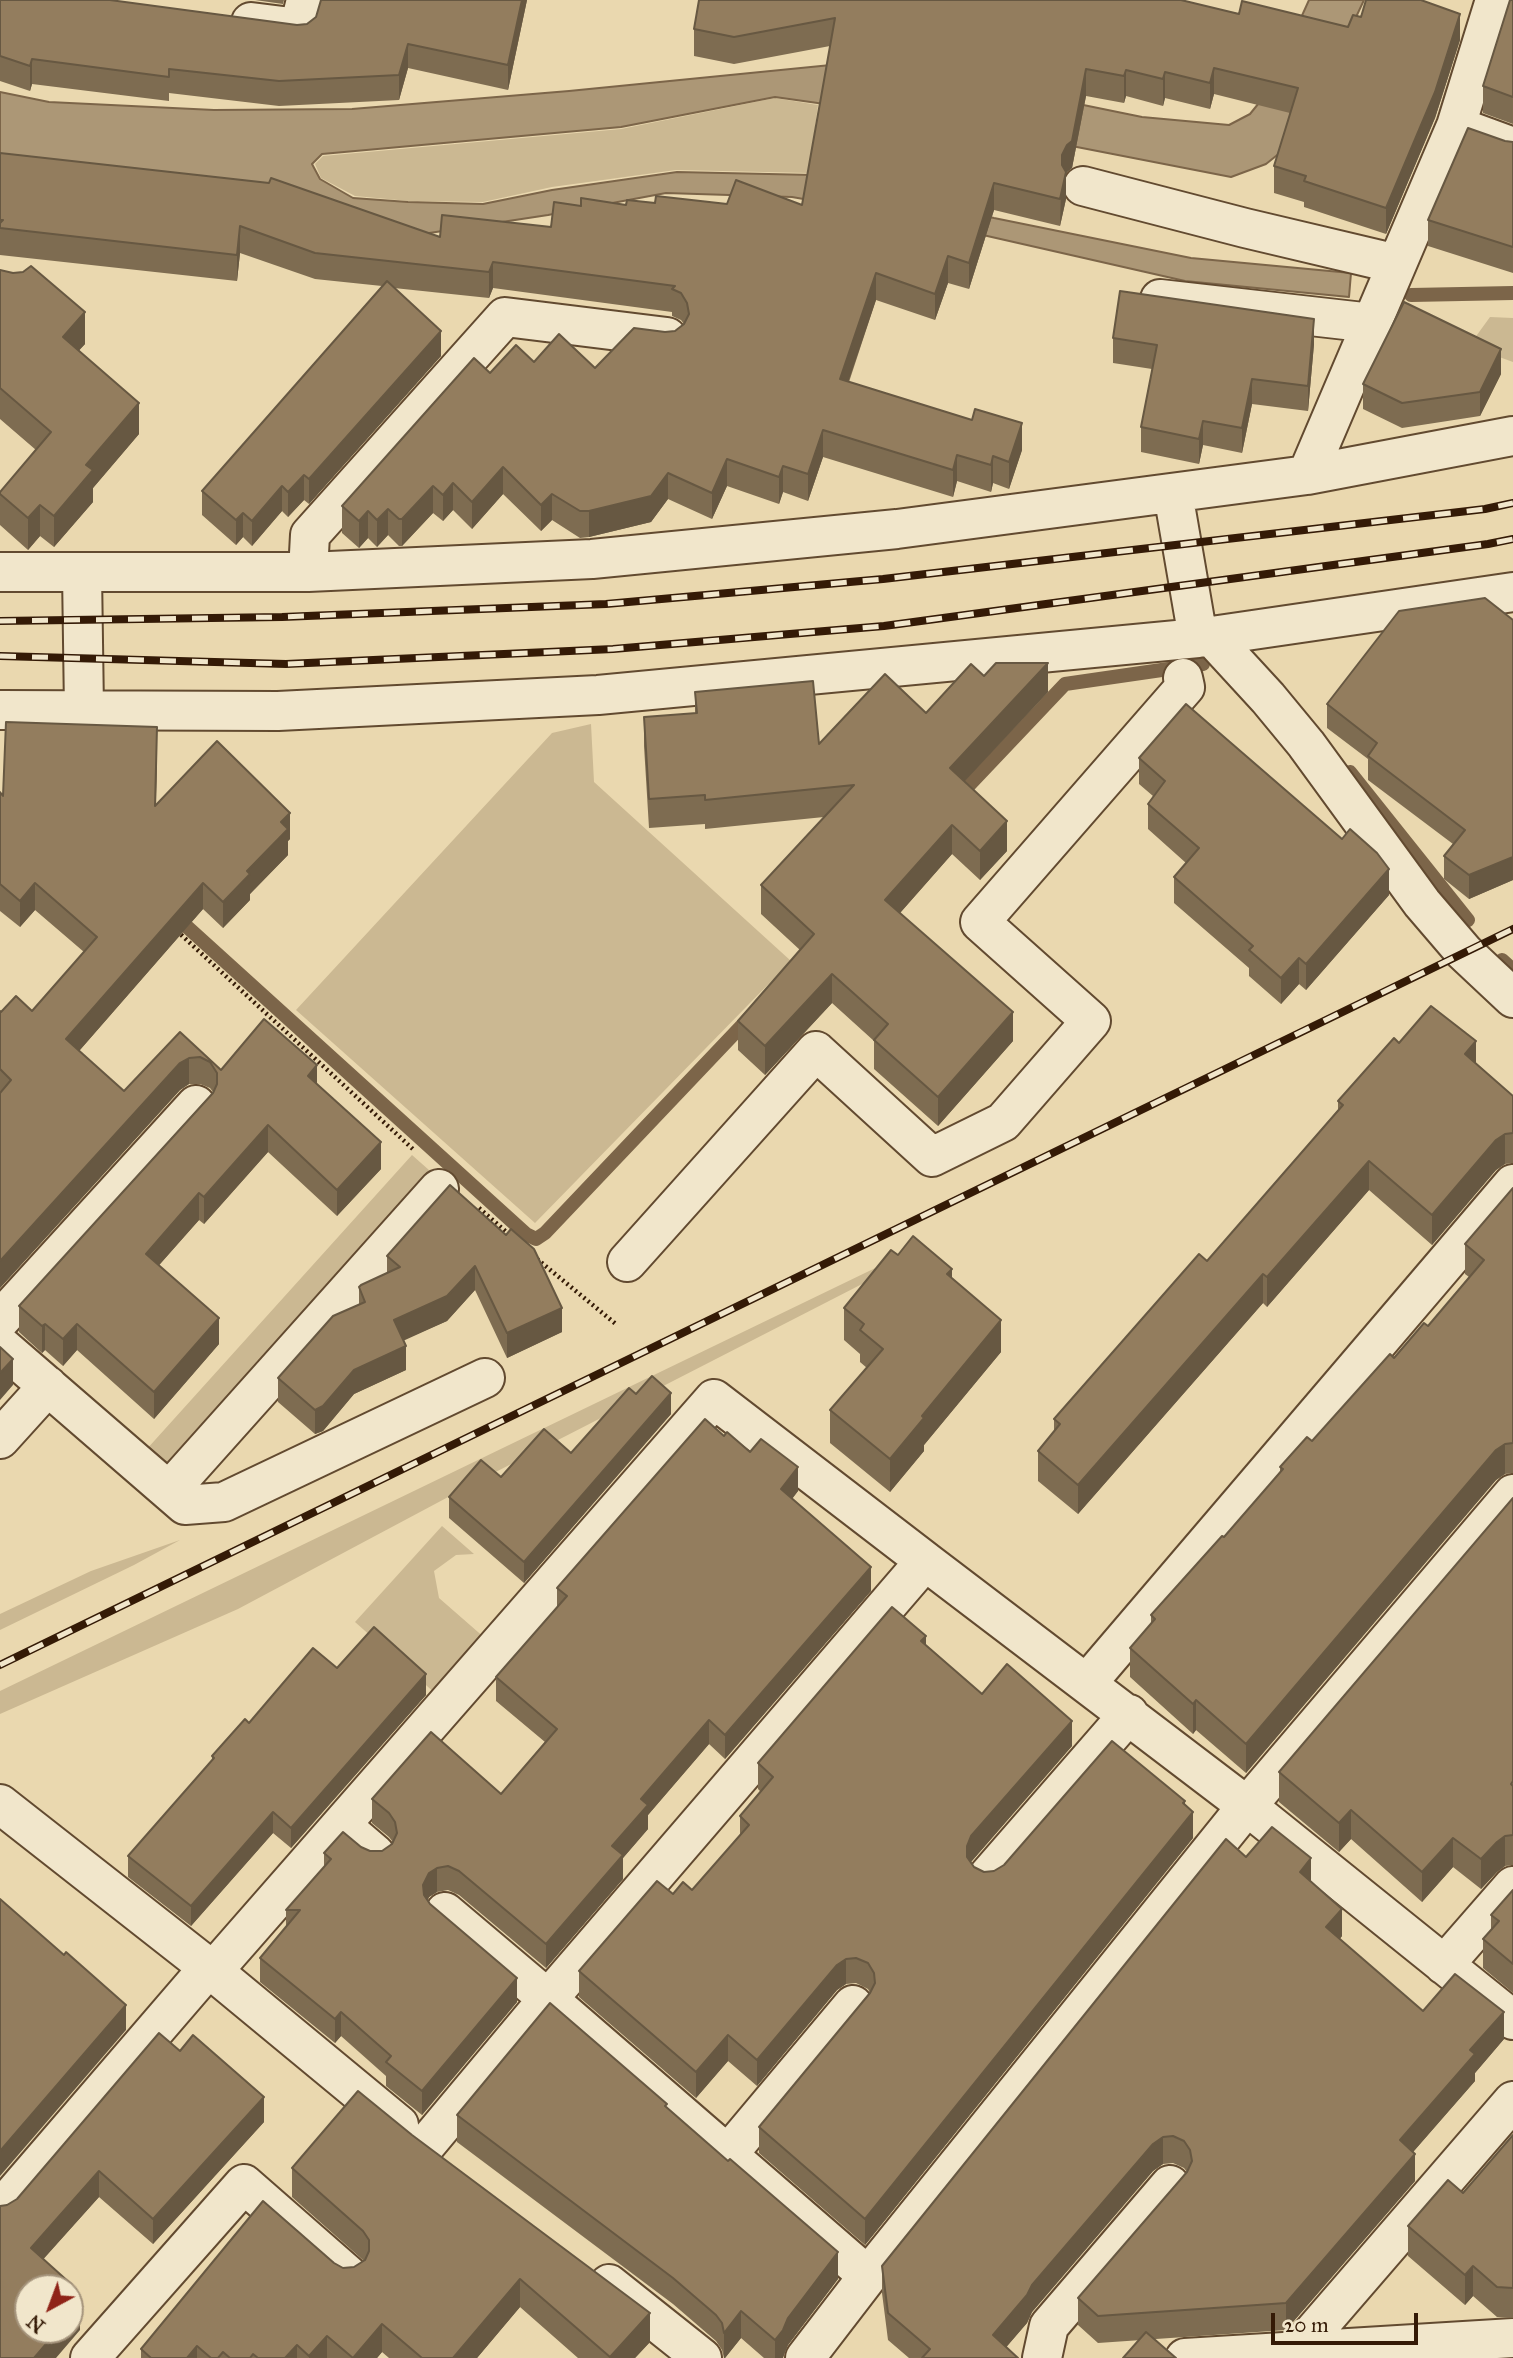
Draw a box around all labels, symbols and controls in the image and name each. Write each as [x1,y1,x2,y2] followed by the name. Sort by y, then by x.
[14,2274,84,2344] north arrow
[1275,2298,1422,2342] scale bar
[23,2310,50,2338] text: N
[1284,2312,1329,2338] text: 20 m

